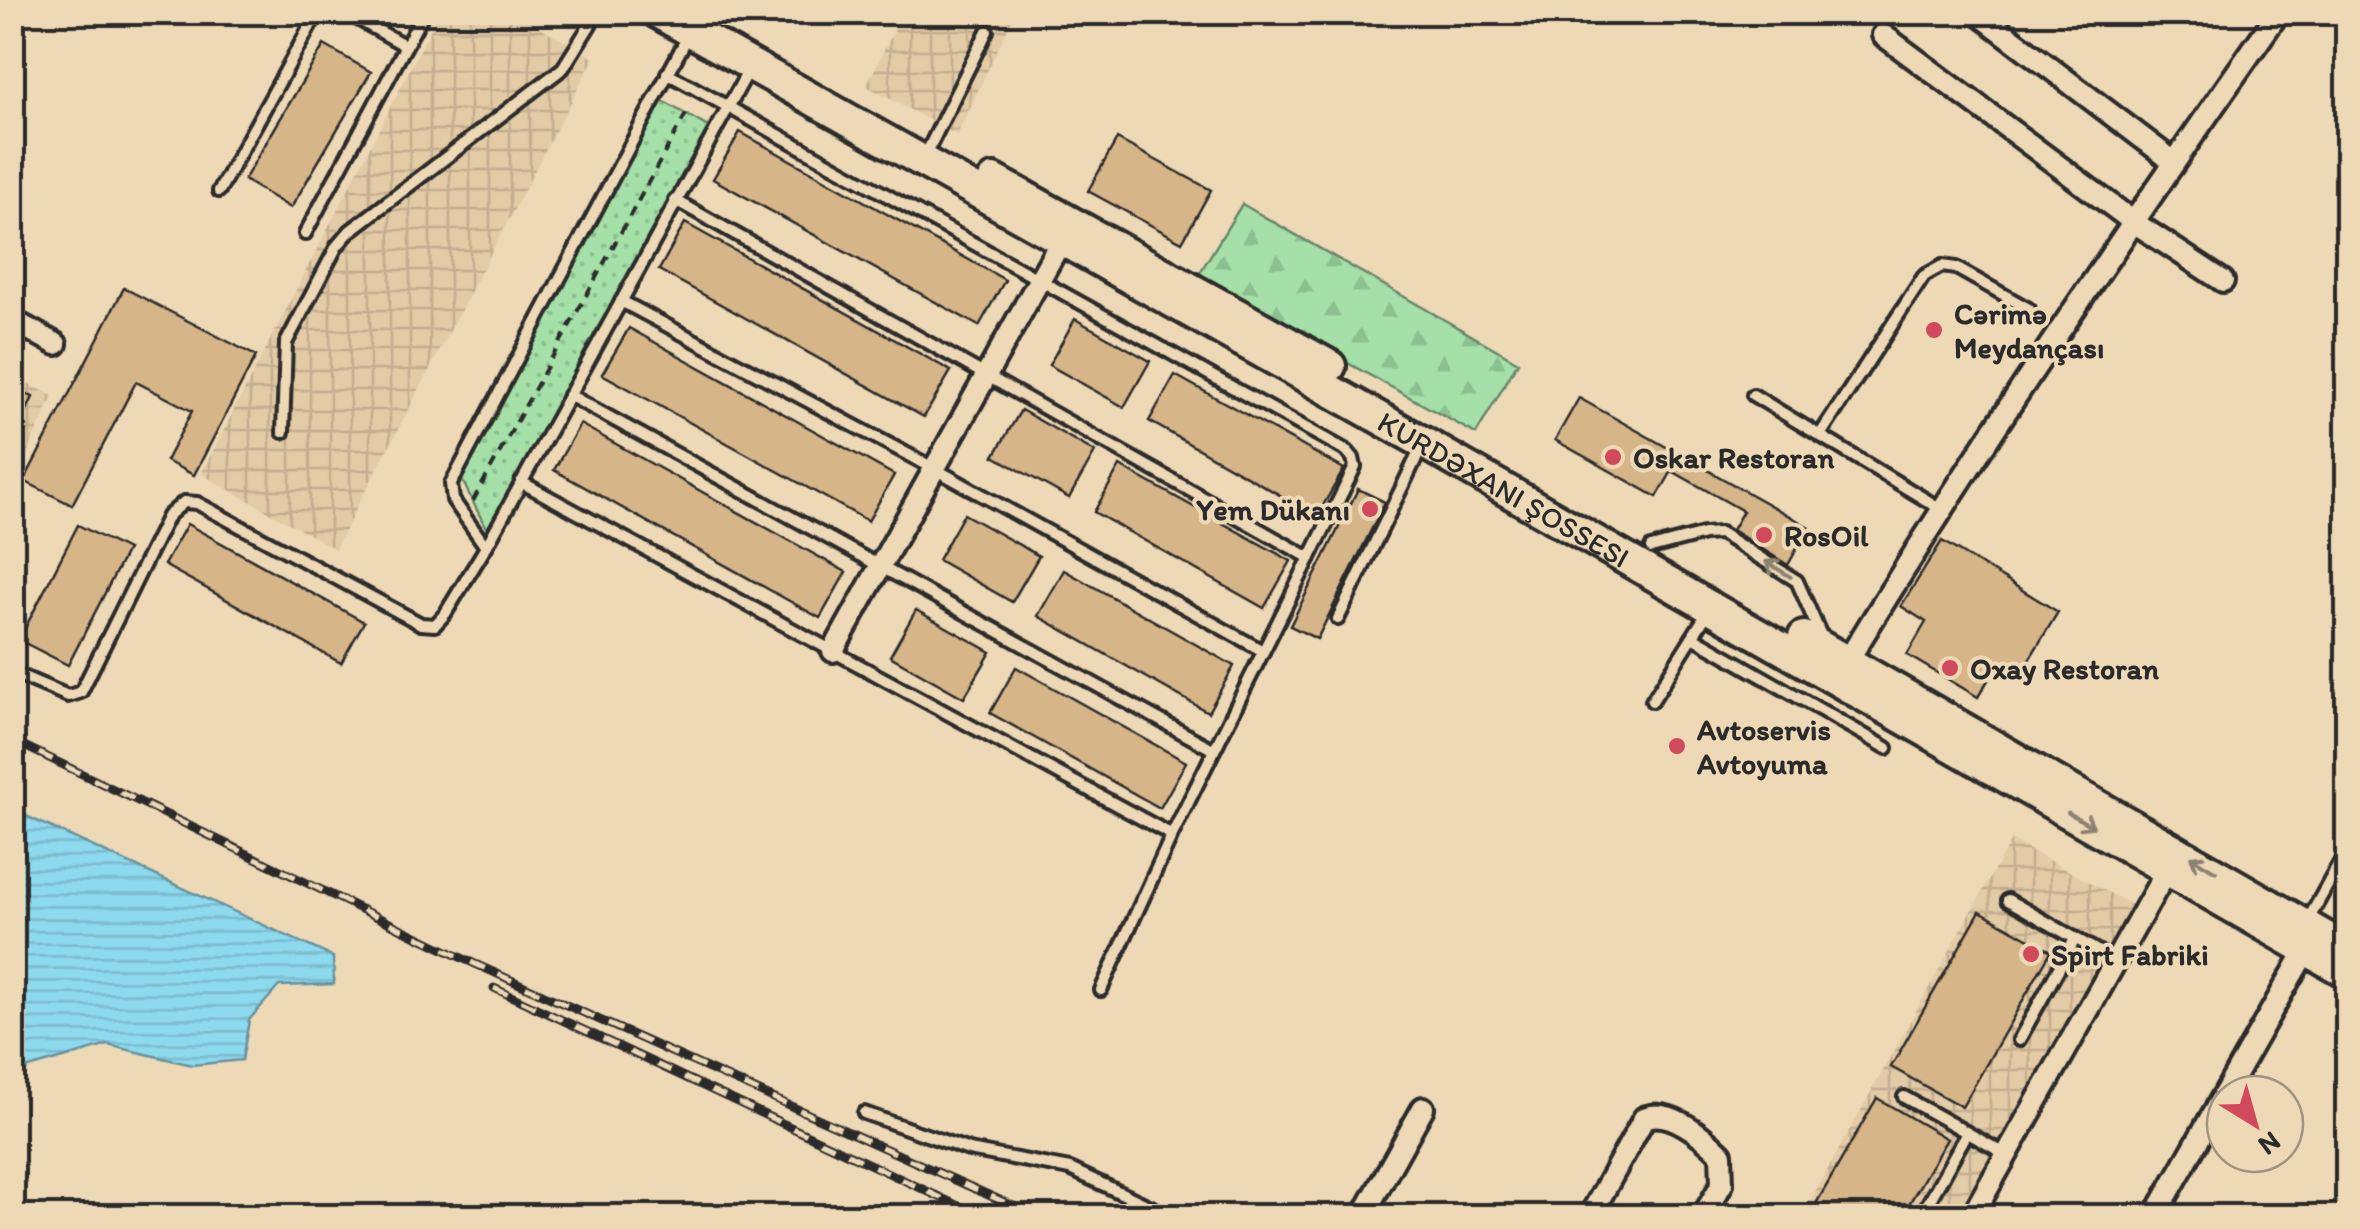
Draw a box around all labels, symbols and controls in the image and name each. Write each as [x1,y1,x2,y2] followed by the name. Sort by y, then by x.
[1954,295,2104,366] place label: Cərimə Meydançası
[1923,319,1945,341] marker: Cərimə Meydançası
[1372,403,1636,576] street label: KÜRDƏXANI ŞOSSESI
[1633,439,1834,476] place label: Oskar Restoran
[1602,446,1624,468] marker: Oskar Restoran
[1195,491,1350,528] place label: Yem Dükanı
[1359,498,1381,520] marker: Yem Dükanı
[1784,517,1869,554] place label: RosOil
[1753,524,1775,546] marker: RosOil
[1764,558,1793,579] one-way arrow
[1970,650,2159,687] place label: Oxay Restoran
[1939,657,1961,679] marker: Oxay Restoran
[1696,711,1831,782] place label: Avtoservis Avtoyuma
[1666,735,1688,757] marker: Avtoservis Avtoyuma
[2066,810,2095,830] one-way arrow
[2189,854,2218,874] one-way arrow
[2051,936,2209,973] place label: Spirt Fabriki
[2020,943,2042,965] marker: Spirt Fabriki
[2205,1074,2305,1174] north arrow
[2252,1125,2288,1163] text: N

